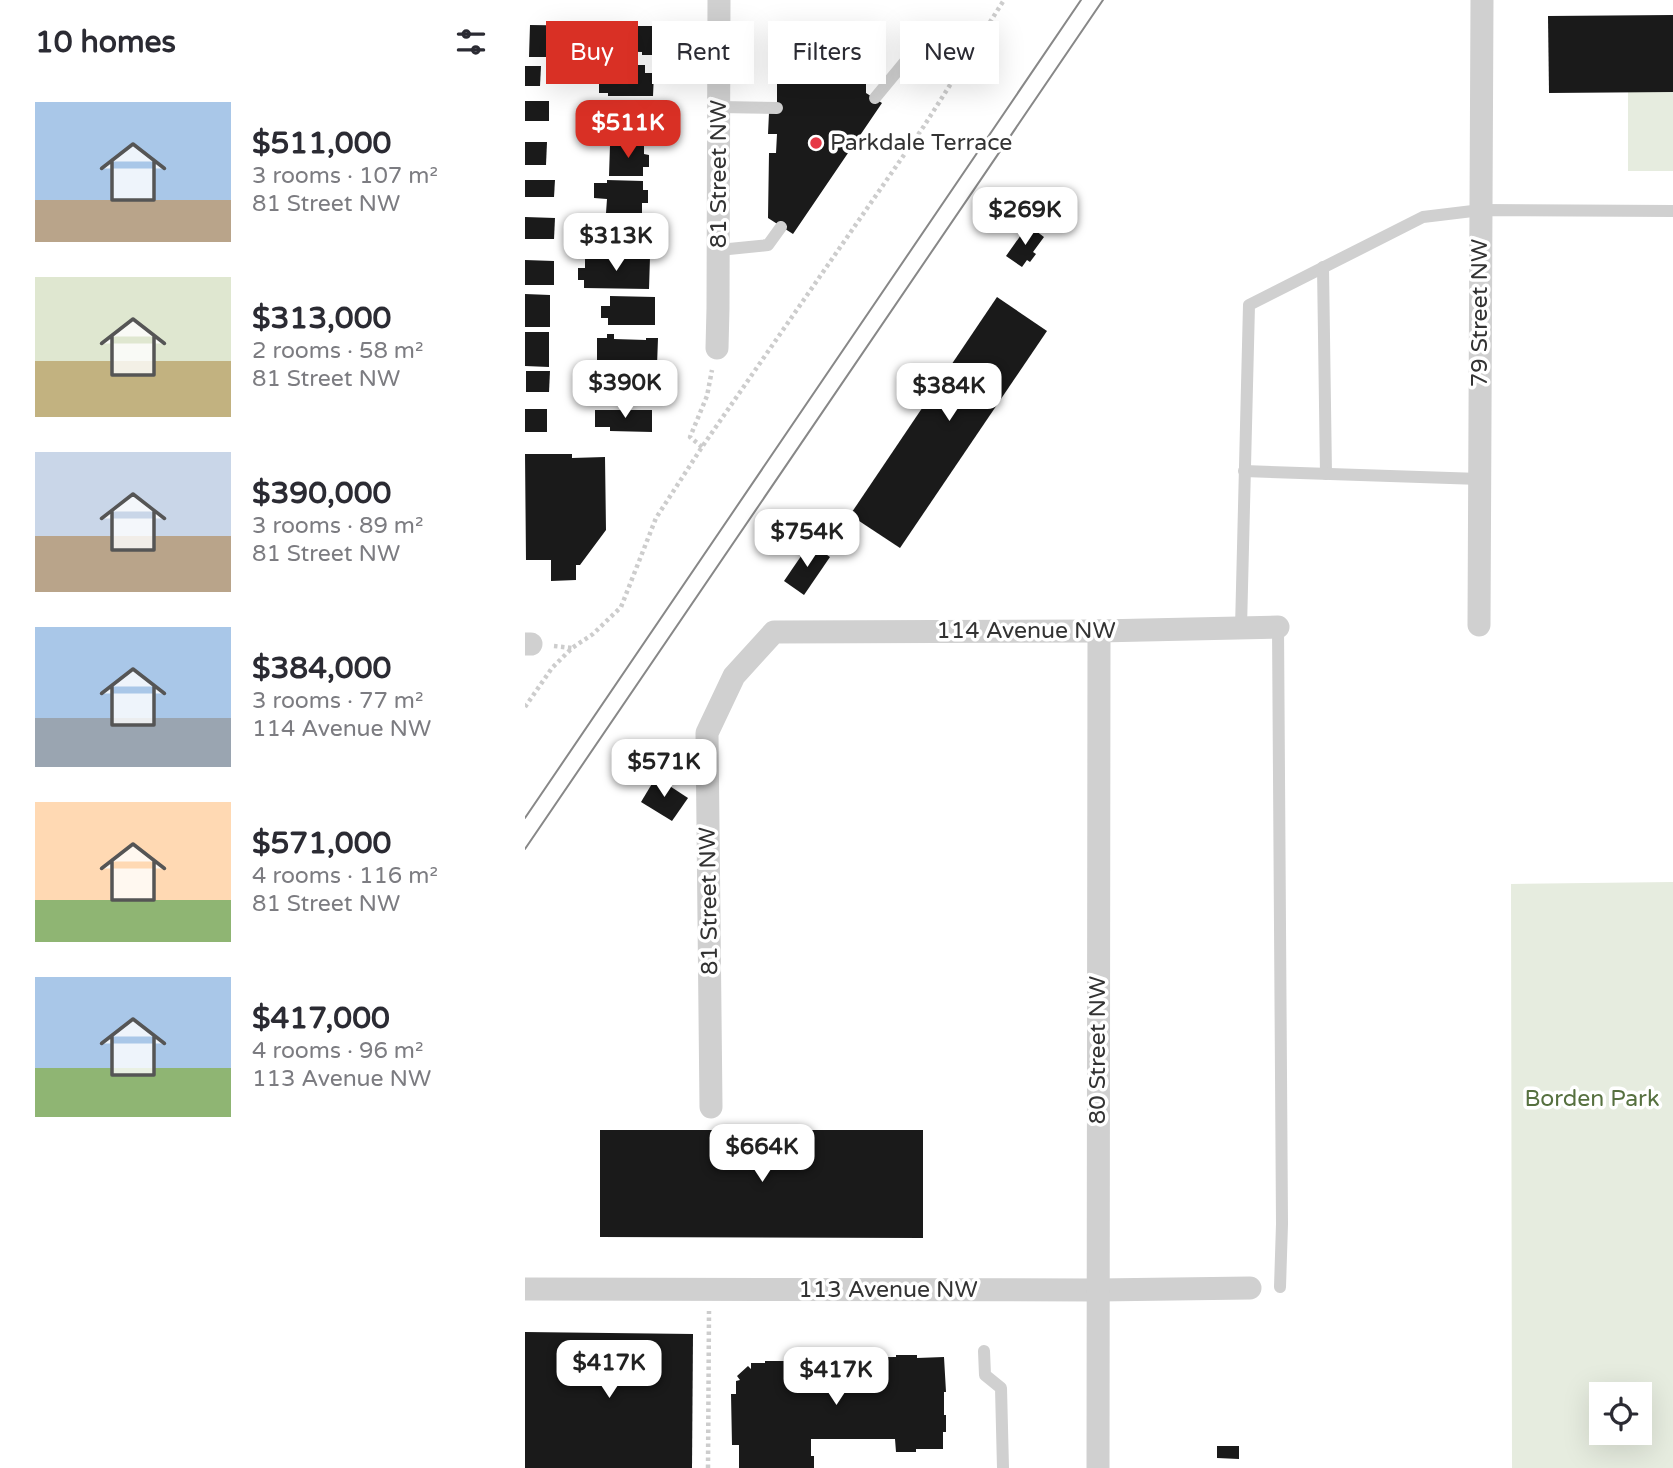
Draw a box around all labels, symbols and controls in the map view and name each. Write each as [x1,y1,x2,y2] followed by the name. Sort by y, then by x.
[546,21,638,84] chip: Buy
[652,21,754,84] chip: Rent
[768,21,886,84] chip: Filters
[900,21,999,84] chip: New
[452,23,490,61] icon: filters
[35,24,176,61] text: 10 homes
[579,100,677,160] pin: $511K
[705,100,733,248] street label: 81 Street NW
[592,109,664,137] text: $511K
[252,125,391,162] text: $511,000
[830,129,1012,157] place label: Parkdale Terrace
[91,130,175,214] icon: home
[808,135,824,151] marker: Parkdale Terrace
[252,162,438,190] text: 3 rooms · 107 m²
[976,188,1074,247] pin: $269K
[252,190,400,218] text: 81 Street NW
[989,196,1061,224] text: $269K
[567,214,665,273] pin: $313K
[580,222,652,250] text: $313K
[1466,239,1494,387] street label: 79 Street NW
[252,300,391,337] text: $313,000
[91,305,175,389] icon: home
[252,337,423,365] text: 2 rooms · 58 m²
[576,360,674,420] pin: $390K
[900,364,998,423] pin: $384K
[252,365,400,393] text: 81 Street NW
[589,369,661,397] text: $390K
[913,372,985,400] text: $384K
[252,475,391,512] text: $390,000
[91,480,175,564] icon: home
[758,510,856,569] pin: $754K
[252,512,423,540] text: 3 rooms · 89 m²
[771,518,843,546] text: $754K
[252,540,400,568] text: 81 Street NW
[936,617,1116,645] street label: 114 Avenue NW
[252,650,391,687] text: $384,000
[91,655,175,739] icon: home
[252,687,423,715] text: 3 rooms · 77 m²
[252,715,431,743] text: 114 Avenue NW
[615,740,713,799] pin: $571K
[628,748,700,776] text: $571K
[252,825,391,862] text: $571,000
[694,827,724,975] street label: 81 Street NW
[91,830,175,914] icon: home
[252,862,438,890] text: 4 rooms · 116 m²
[252,890,400,918] text: 81 Street NW
[1084,976,1112,1124] street label: 80 Street NW
[252,1000,390,1037] text: $417,000
[91,1005,175,1089] icon: home
[252,1037,423,1065] text: 4 rooms · 96 m²
[252,1065,431,1093] text: 113 Avenue NW
[1525,1085,1659,1113] park label: Borden Park
[713,1124,811,1184] pin: $664K
[726,1133,798,1161] text: $664K
[798,1276,978,1304] street label: 113 Avenue NW
[560,1340,658,1400] pin: $417K
[787,1348,885,1407] pin: $417K
[573,1349,645,1377] text: $417K
[800,1356,872,1384] text: $417K
[1589,1382,1652,1445] map controls
[1589,1382,1652,1445] button: locate

